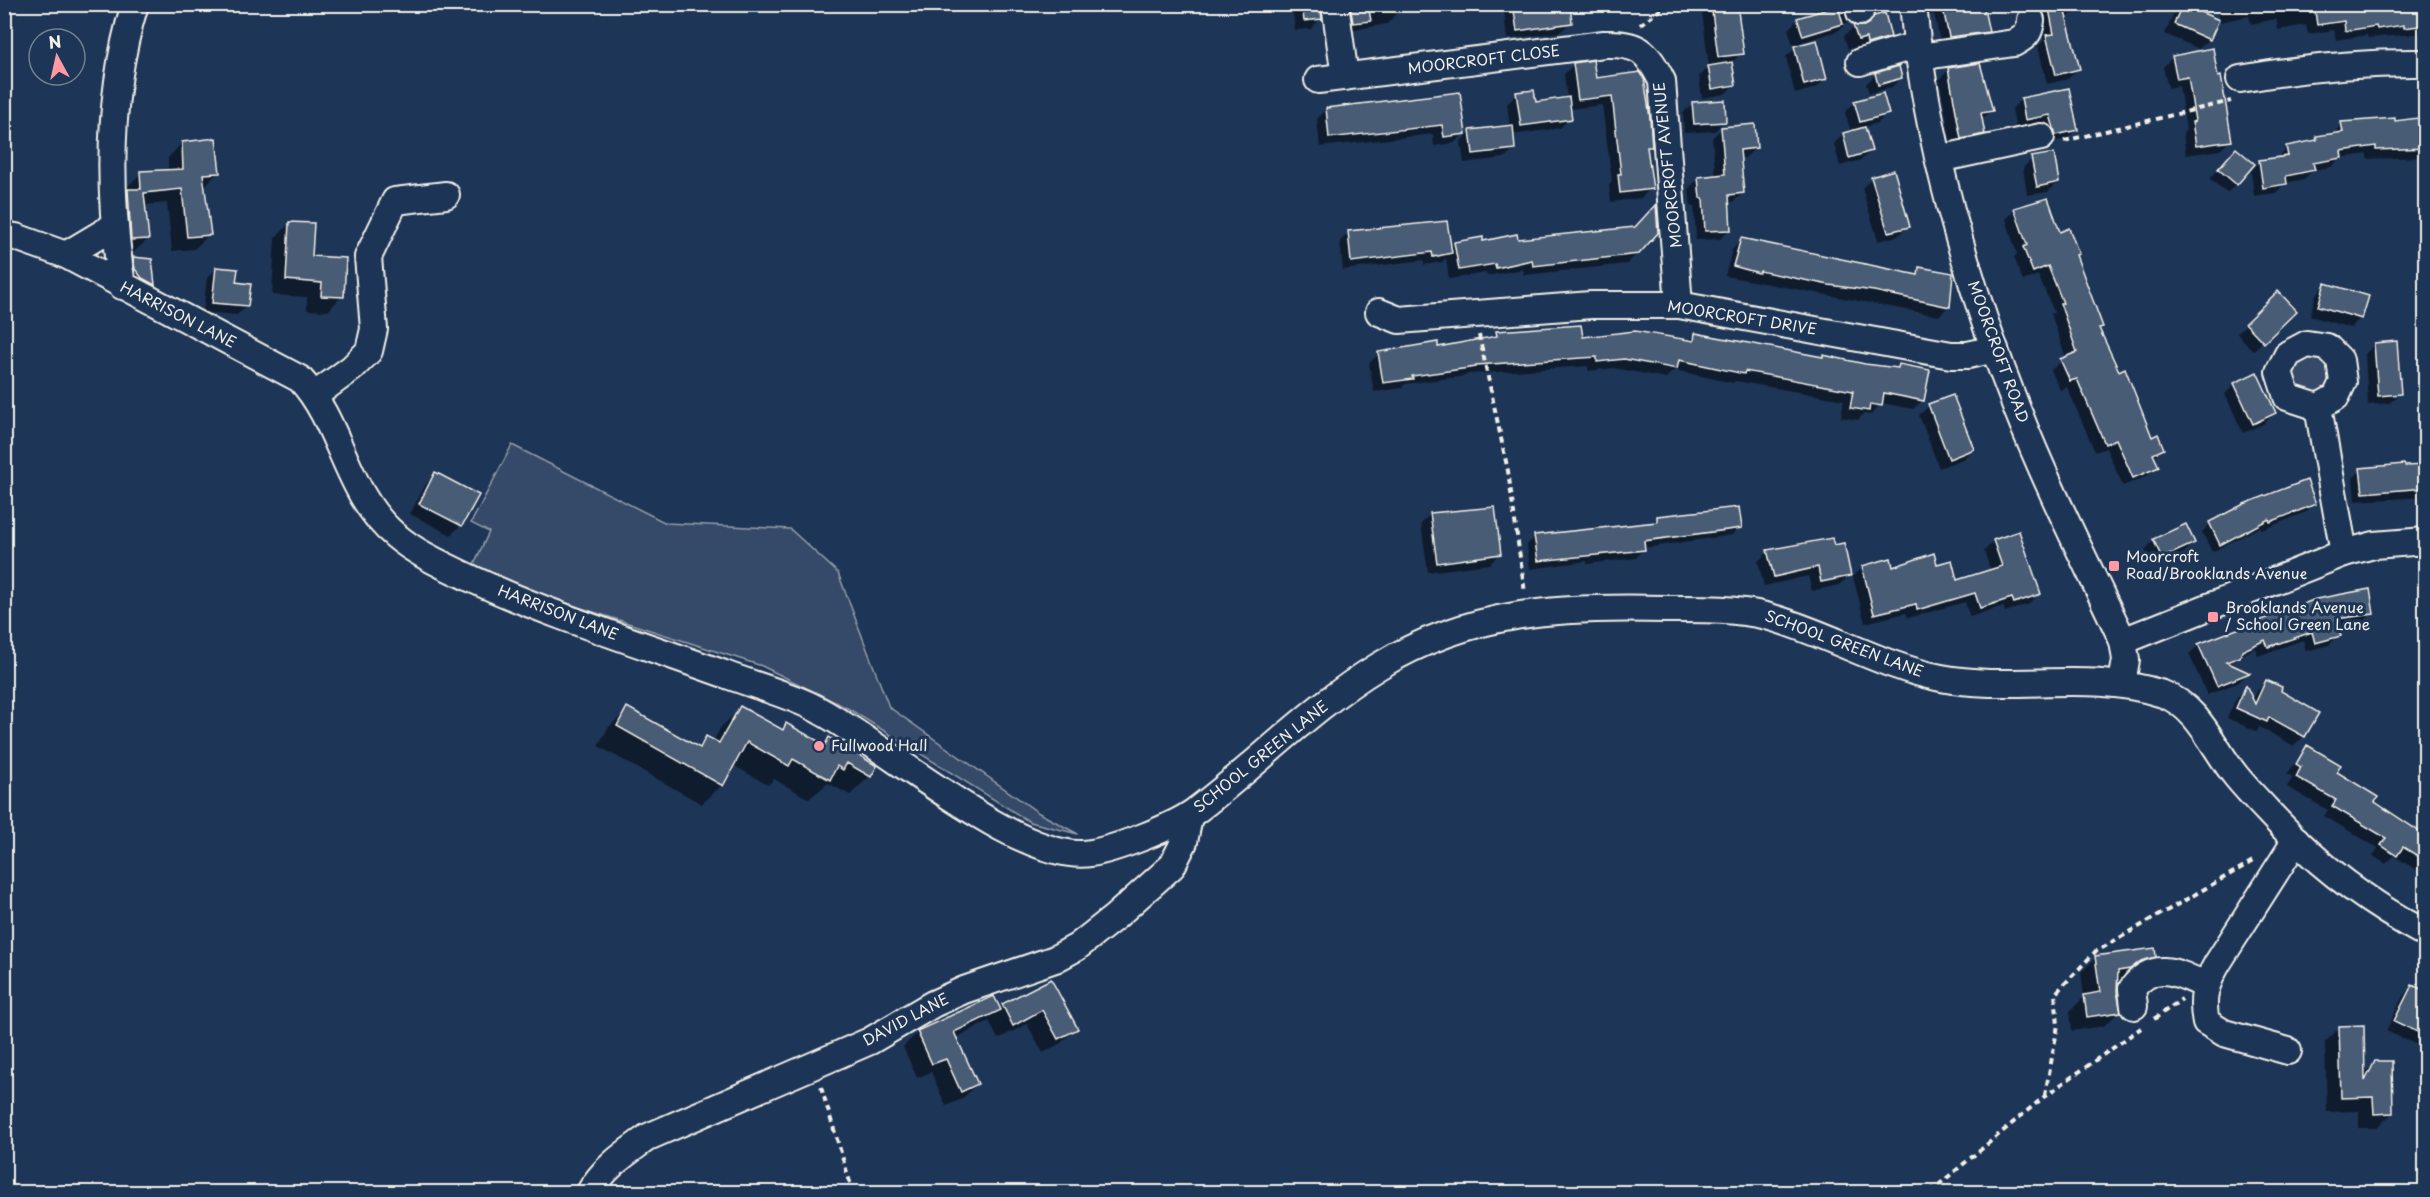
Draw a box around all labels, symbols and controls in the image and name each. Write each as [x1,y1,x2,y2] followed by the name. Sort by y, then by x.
[27,27,87,87] north arrow
[47,28,63,54] text: N
[1406,38,1561,79] street label: MOORCROFT CLOSE
[1646,81,1687,249] street label: MOORCROFT AVENUE
[117,274,241,353] street label: HARRISON LANE
[1963,277,2036,426] street label: MOORCROFT ROAD
[1666,293,1819,340] street label: MOORCROFT DRIVE
[2126,544,2307,584] place label: Moorcroft Road/Brooklands Avenue
[2107,559,2121,573] marker: Moorcroft Road/Brooklands Avenue
[495,578,622,645] street label: HARRISON LANE
[2225,595,2370,635] place label: Brooklands Avenue / School Green Lane
[1762,603,1927,682] street label: SCHOOL GREEN LANE
[2206,610,2220,624] marker: Brooklands Avenue / School Green Lane
[1188,694,1332,817] street label: SCHOOL GREEN LANE
[831,733,927,756] place label: Fullwood Hall
[812,739,826,753] marker: Fullwood Hall
[858,986,952,1051] street label: DAVID LANE

